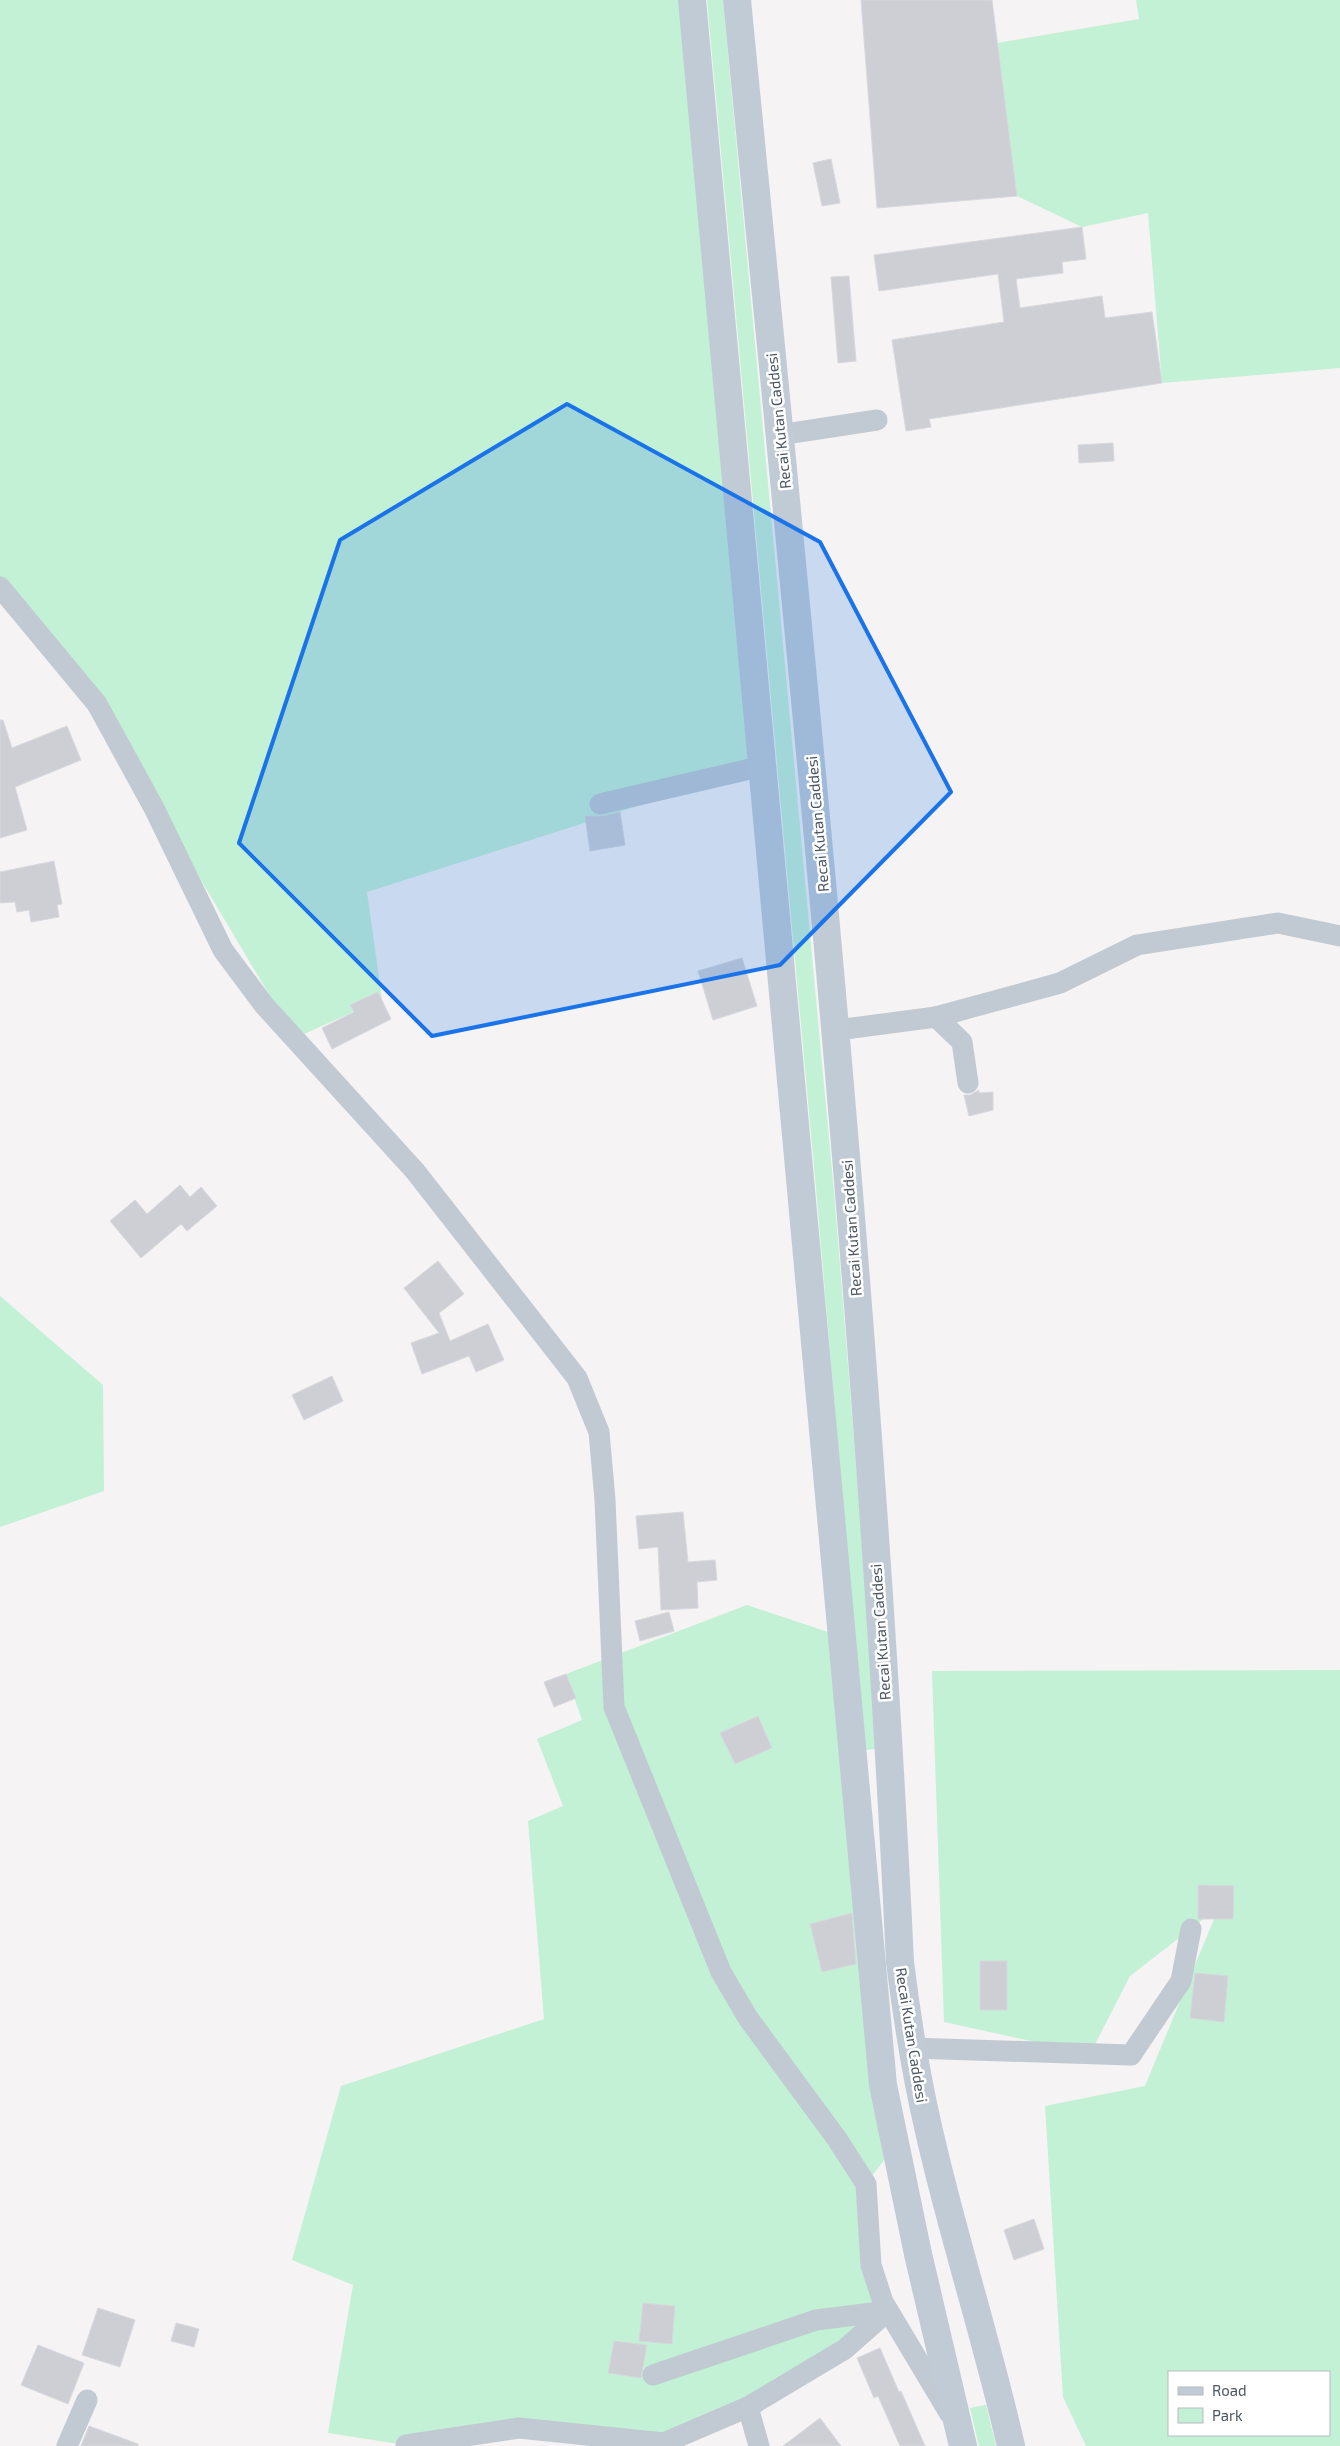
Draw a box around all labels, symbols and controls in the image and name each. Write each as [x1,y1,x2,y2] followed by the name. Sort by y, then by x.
[762,352,794,490] street label: Recai Kutan Caddesi
[802,755,832,893] street label: Recai Kutan Caddesi
[837,1159,865,1297] street label: Recai Kutan Caddesi
[866,1563,894,1701] street label: Recai Kutan Caddesi
[892,1966,932,2104] street label: Recai Kutan Caddesi
[1168,2371,1330,2436] legend
[1212,2381,1247,2399] text: Road
[1212,2406,1243,2424] text: Park

